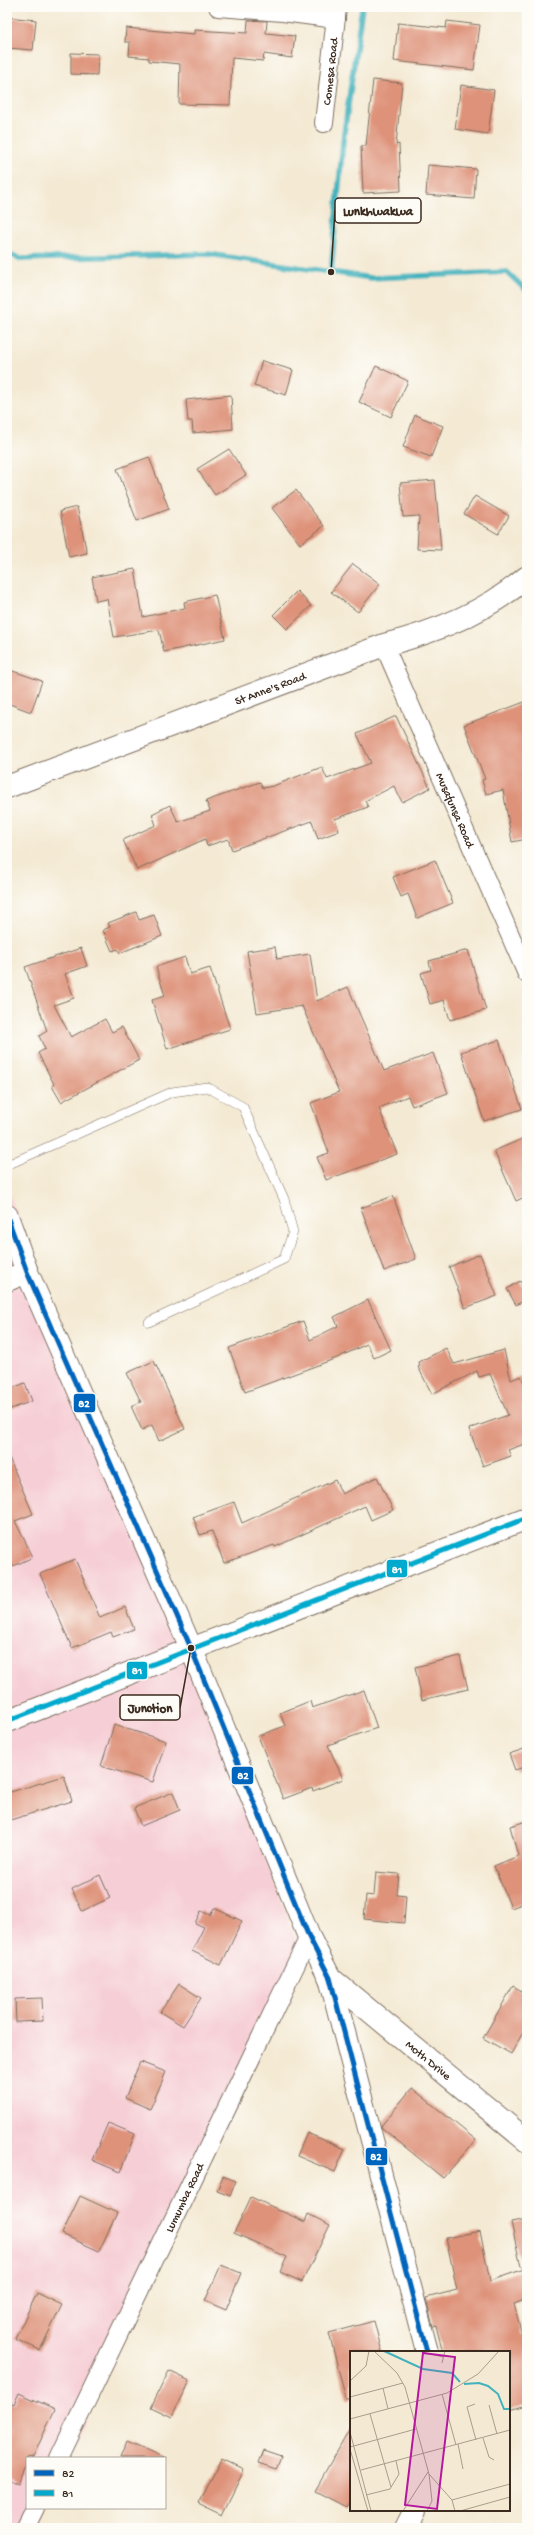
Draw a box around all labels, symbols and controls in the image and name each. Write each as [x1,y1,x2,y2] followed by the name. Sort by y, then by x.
[321,36,343,106] street label: Comesa Road
[335,198,421,223] callout: Lunkhwakwa
[343,205,414,220] text: Lunkhwakwa
[233,670,309,710] street label: St Anne's Road
[432,771,477,851] street label: Musafunsa Road
[73,1393,96,1413] line badge: 82
[78,1399,90,1411] text: 82
[386,1559,408,1578] line badge: 81
[392,1565,402,1577] text: 81
[126,1661,148,1680] line badge: 81
[132,1666,142,1678] text: 81
[120,1695,180,1720] callout: Junction
[127,1702,173,1717] text: Junction
[231,1766,254,1785] line badge: 82
[237,1771,249,1783] text: 82
[402,2038,454,2085] street label: Moth Drive
[365,2147,388,2166] line badge: 82
[370,2152,382,2164] text: 82
[163,2161,209,2235] street label: Lumumba Road
[350,2351,510,2511] inset map
[26,2457,166,2509] legend
[62,2468,75,2482] text: 82
[62,2488,74,2502] text: 81

